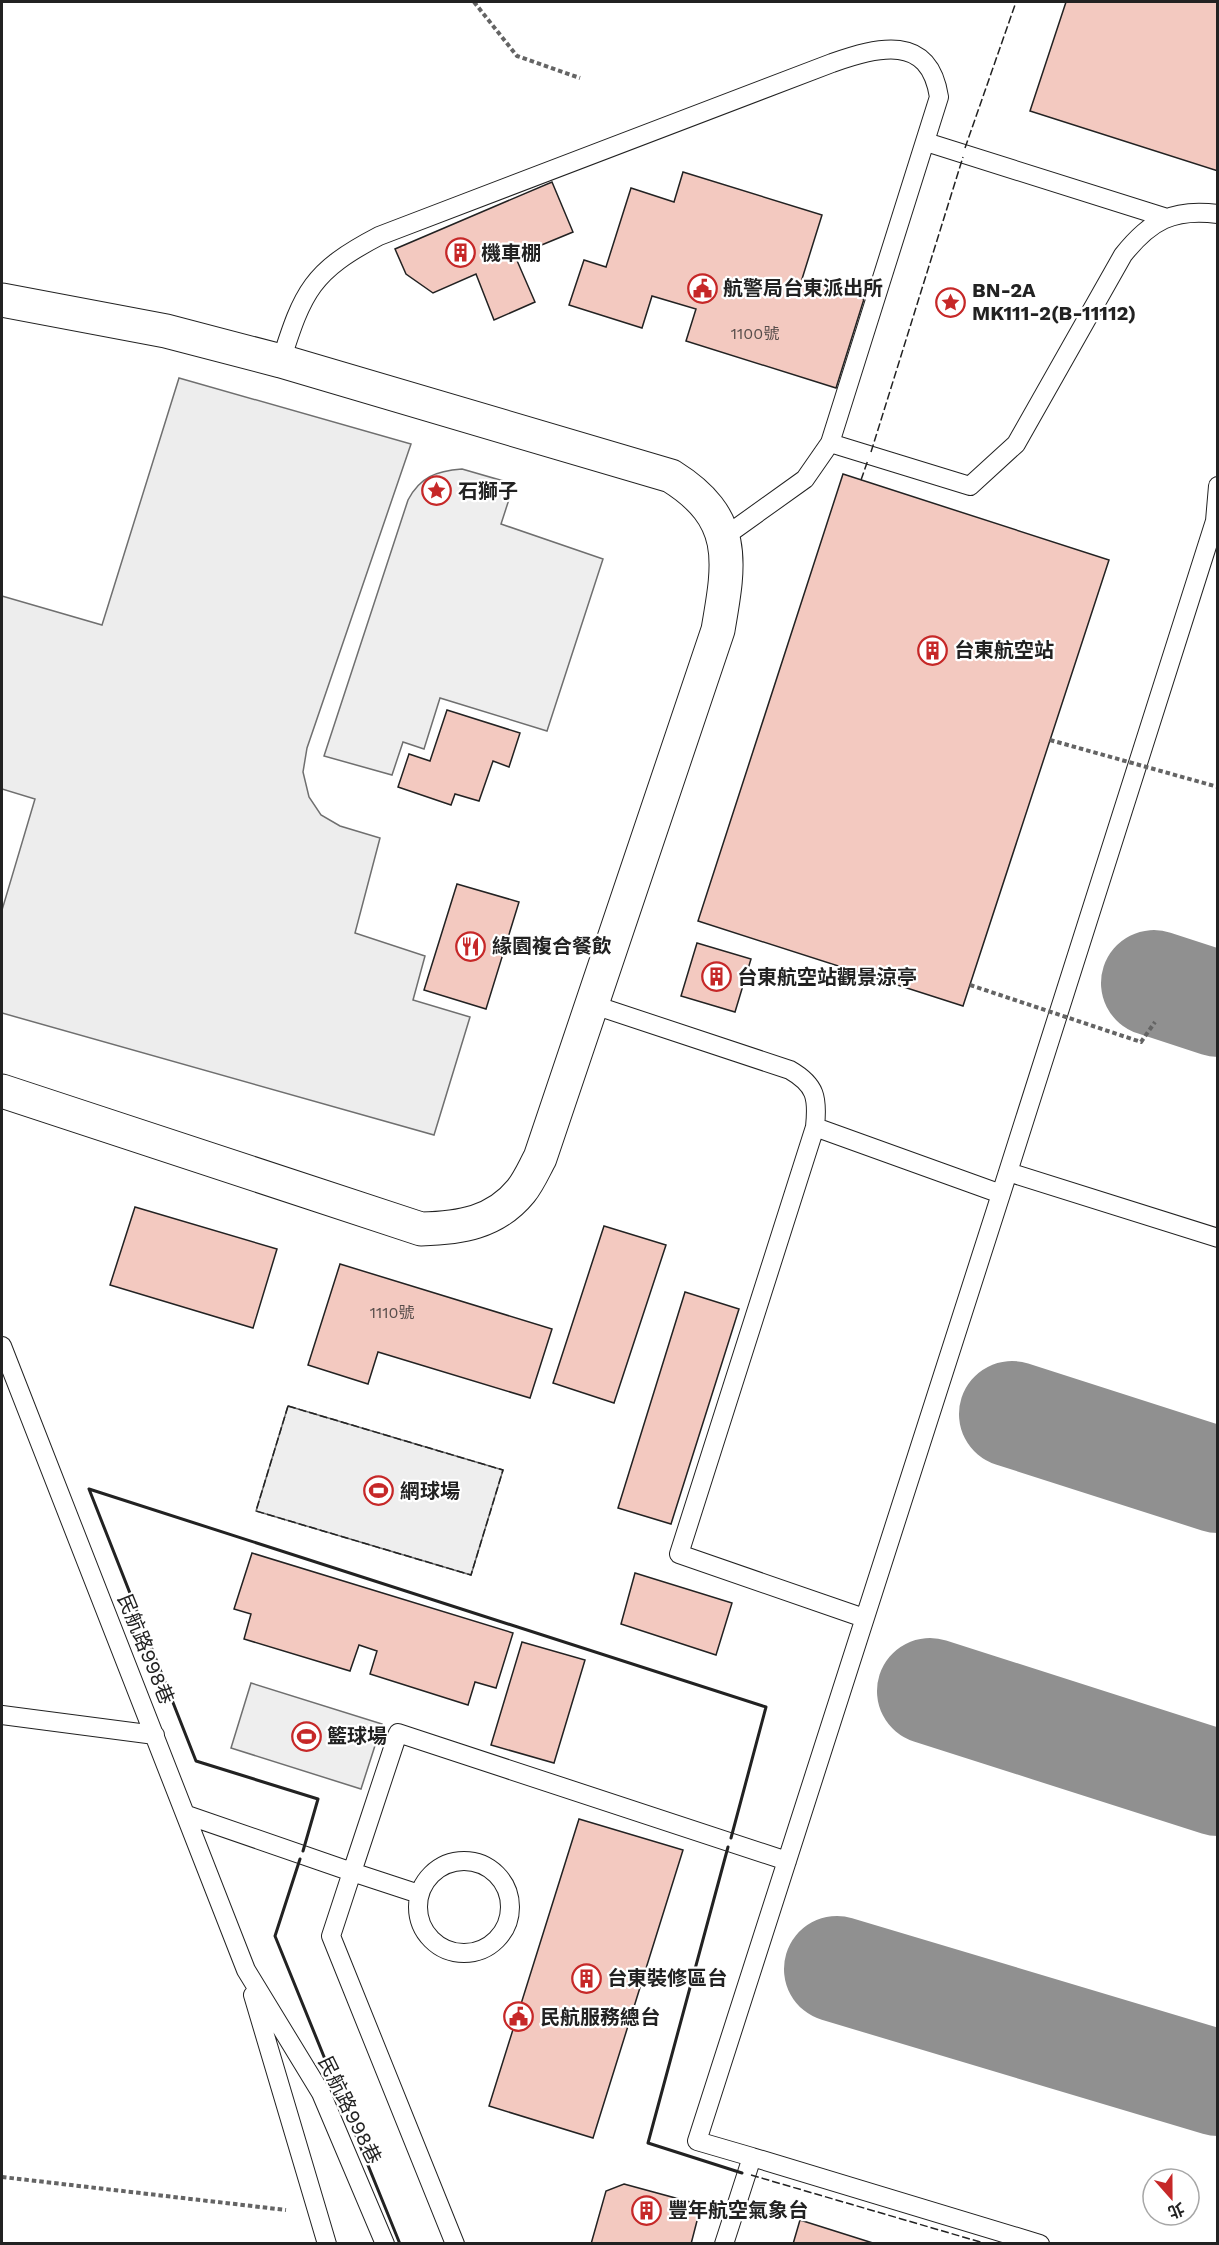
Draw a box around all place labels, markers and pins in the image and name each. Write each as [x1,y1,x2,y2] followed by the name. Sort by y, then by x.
[444,237,476,269] building icon: 機車棚
[481,241,541,265] place label: 機車棚
[686,272,718,304] public building icon: 航警局台東派出所
[723,276,883,300] place label: 航警局台東派出所
[972,278,1136,325] place label: BN-2A MK111-2(B-11112)
[935,286,967,318] place icon: BN-2A MK111-2(B-11112)
[421,475,453,507] place icon: 石獅子
[458,479,518,503] place label: 石獅子
[917,634,949,666] building icon: 台東航空站
[954,638,1054,662] place label: 台東航空站
[455,930,487,962] restaurant icon: 緣園複合餐飲
[492,934,612,958] place label: 緣園複合餐飲
[700,961,732,993] building icon: 台東航空站觀景涼亭
[737,965,917,989] place label: 台東航空站觀景涼亭
[363,1475,395,1507] sports icon: 網球場
[400,1479,460,1503] place label: 網球場
[290,1720,322,1752] sports icon: 籃球場
[327,1724,387,1748] place label: 籃球場
[570,1962,602,1994] building icon: 台東裝修區台
[607,1966,727,1990] place label: 台東裝修區台
[503,2001,535,2033] public building icon: 民航服務總台
[540,2005,660,2029] place label: 民航服務總台
[631,2194,663,2226] building icon: 豐年航空氣象台
[668,2198,808,2222] place label: 豐年航空氣象台

